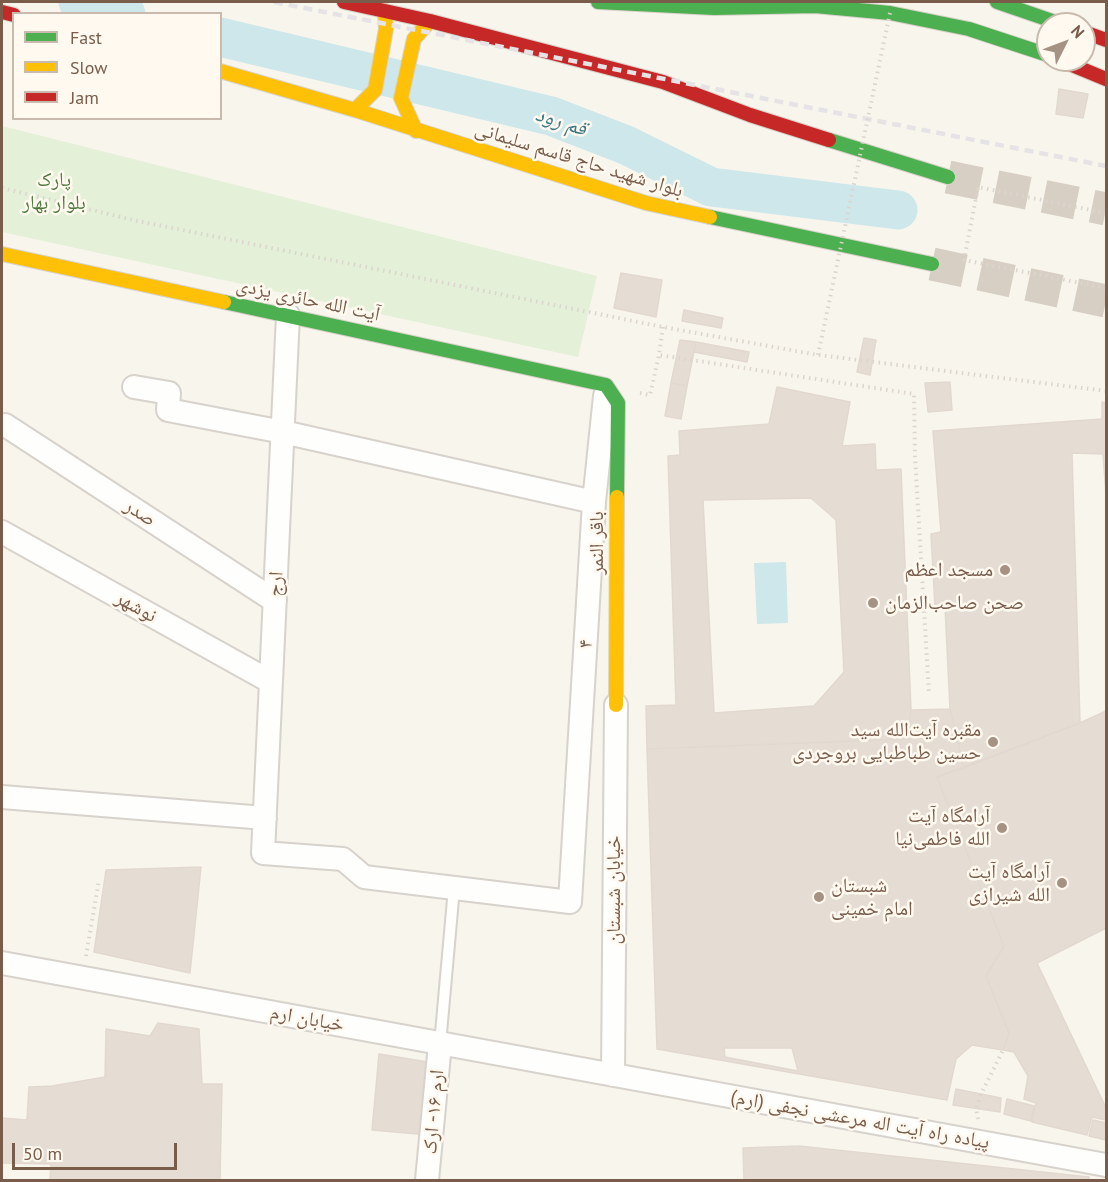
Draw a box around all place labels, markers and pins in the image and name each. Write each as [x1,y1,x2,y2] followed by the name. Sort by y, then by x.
[904,558,993,582] place label: مسجد اعظم
[998,563,1012,577] marker: مسجد اعظم
[885,591,1024,615] place label: صحن صاحب‌الزمان
[866,596,880,610] marker: صحن صاحب‌الزمان
[792,718,981,765] place label: مقبره آیت‌الله سید حسین طباطبایی بروجردی
[986,735,1000,749] marker: مقبره آیت‌الله سید حسین طباطبایی بروجردی
[895,804,990,851] place label: آرامگاه آیت الله فاطمی‌نیا
[995,821,1009,835] marker: آرامگاه آیت الله فاطمی‌نیا
[968,860,1050,907] place label: آرامگاه آیت الله شیرازی
[831,874,913,921] place label: شبستان امام خمینی
[1055,876,1069,890] marker: آرامگاه آیت الله شیرازی
[812,890,826,904] marker: شبستان امام خمینی

